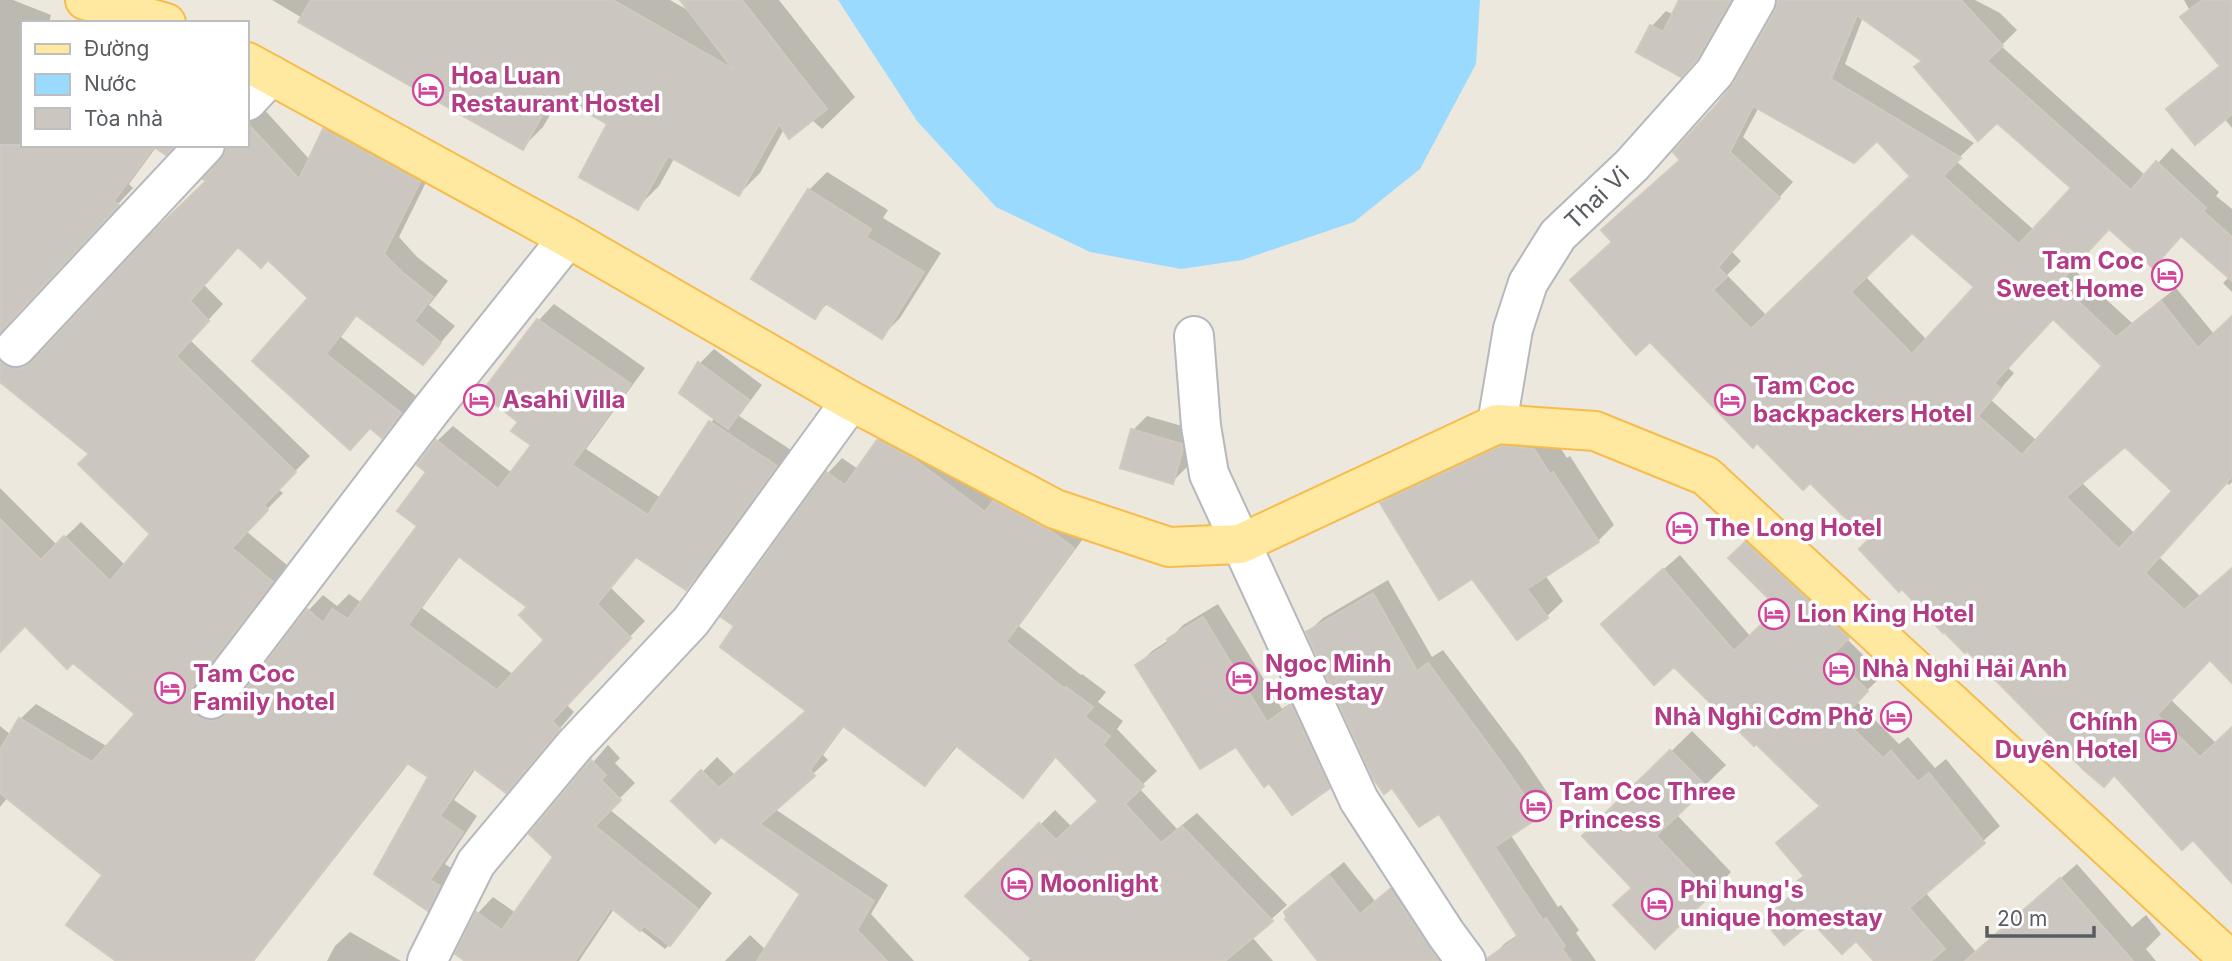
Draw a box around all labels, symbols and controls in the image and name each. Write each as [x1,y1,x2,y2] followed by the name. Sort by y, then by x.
[21,21,248,147] legend
[84,36,149,61] text: Đường
[451,61,660,118] place label: Hoa Luan Restaurant Hostel
[84,71,137,96] text: Nước
[411,73,445,107] hotel icon: Hoa Luan Restaurant Hostel
[84,106,163,131] text: Tòa nhà
[1558,160,1635,235] street label: Thai Vi
[1996,246,2144,303] place label: Tam Coc Sweet Home
[2150,258,2184,292] hotel icon: Tam Coc Sweet Home
[1753,371,1972,428] place label: Tam Coc backpackers Hotel
[462,383,496,417] hotel icon: Asahi Villa
[1713,383,1747,417] hotel icon: Tam Coc backpackers Hotel
[502,385,626,414] place label: Asahi Villa
[1665,511,1699,545] hotel icon: The Long Hotel
[1705,513,1882,542] place label: The Long Hotel
[1757,597,1791,631] hotel icon: Lion King Hotel
[1797,599,1974,628] place label: Lion King Hotel
[1265,649,1392,706] place label: Ngoc Minh Homestay
[1822,652,1856,686] hotel icon: Nhà Nghỉ Hải Anh
[1862,654,2067,683] place label: Nhà Nghỉ Hải Anh
[193,659,335,716] place label: Tam Coc Family hotel
[1225,661,1259,695] hotel icon: Ngoc Minh Homestay
[153,671,187,705] hotel icon: Tam Coc Family hotel
[1879,700,1913,734] hotel icon: Nhà Nghỉ Cơm Phở
[1654,702,1873,731] place label: Nhà Nghỉ Cơm Phở
[1995,707,2138,764] place label: Chính Duyên Hotel
[2144,719,2178,753] hotel icon: Chính Duyên Hotel
[1559,777,1736,834] place label: Tam Coc Three Princess
[1519,789,1553,823] hotel icon: Tam Coc Three Princess
[1000,867,1034,901] hotel icon: Moonlight
[1040,869,1159,898] place label: Moonlight
[1680,875,1883,932] place label: Phi hung's unique homestay
[1640,887,1674,921] hotel icon: Phi hung's unique homestay
[1987,894,2094,938] scale bar
[1997,906,2047,931] text: 20 m

